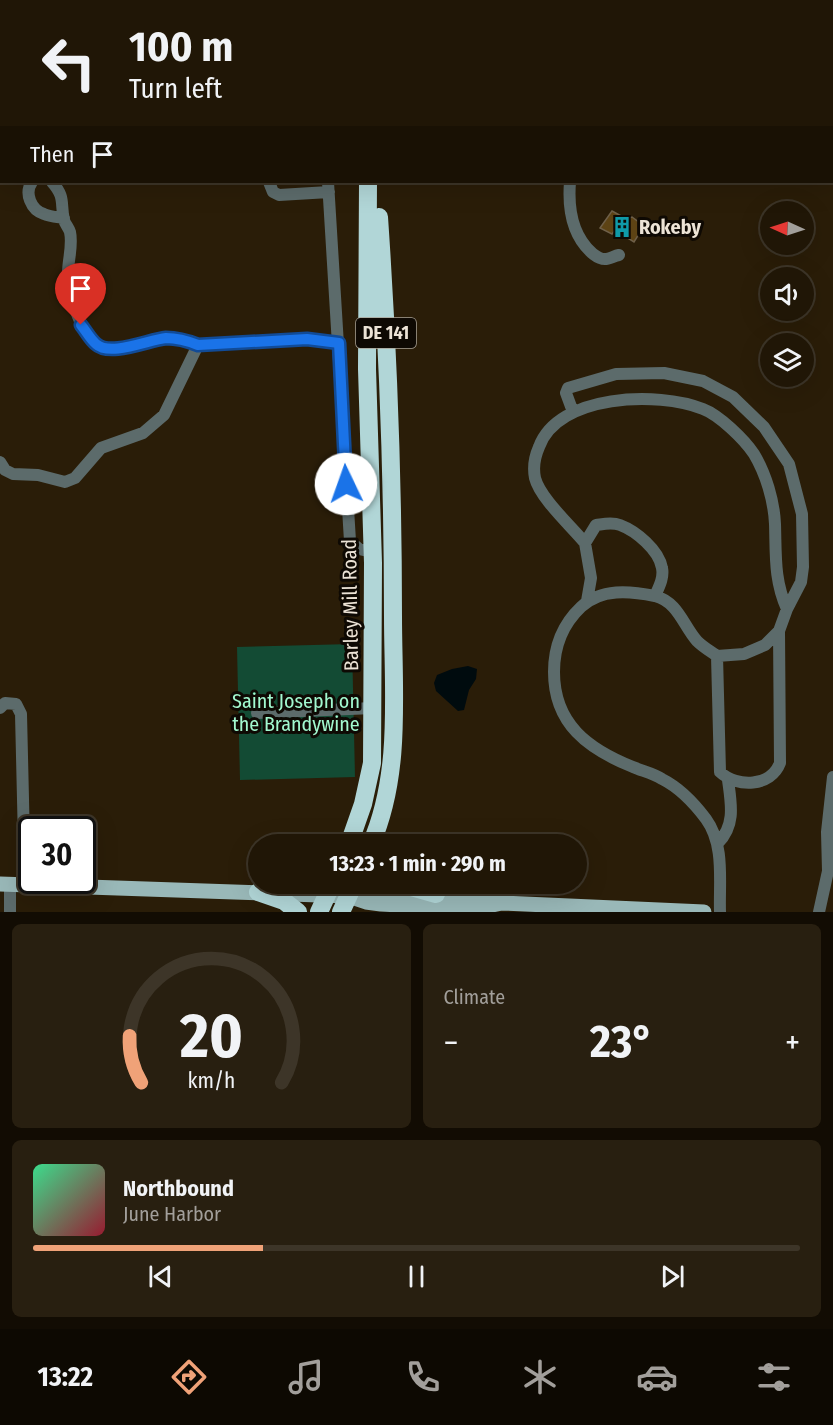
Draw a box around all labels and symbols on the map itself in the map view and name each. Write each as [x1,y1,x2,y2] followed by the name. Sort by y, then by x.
[760,201,814,255] north arrow
[610,215,634,239] building icon: Rokeby
[639,215,701,239] place label: Rokeby
[55,263,106,325] pin
[356,318,416,348] road number: DE 141
[314,452,378,516] position arrow
[337,539,363,671] street label: Barley Mill Road
[232,689,360,736] park label: Saint Joseph on the Brandywine
[18,816,96,894] speed limit sign: 30

